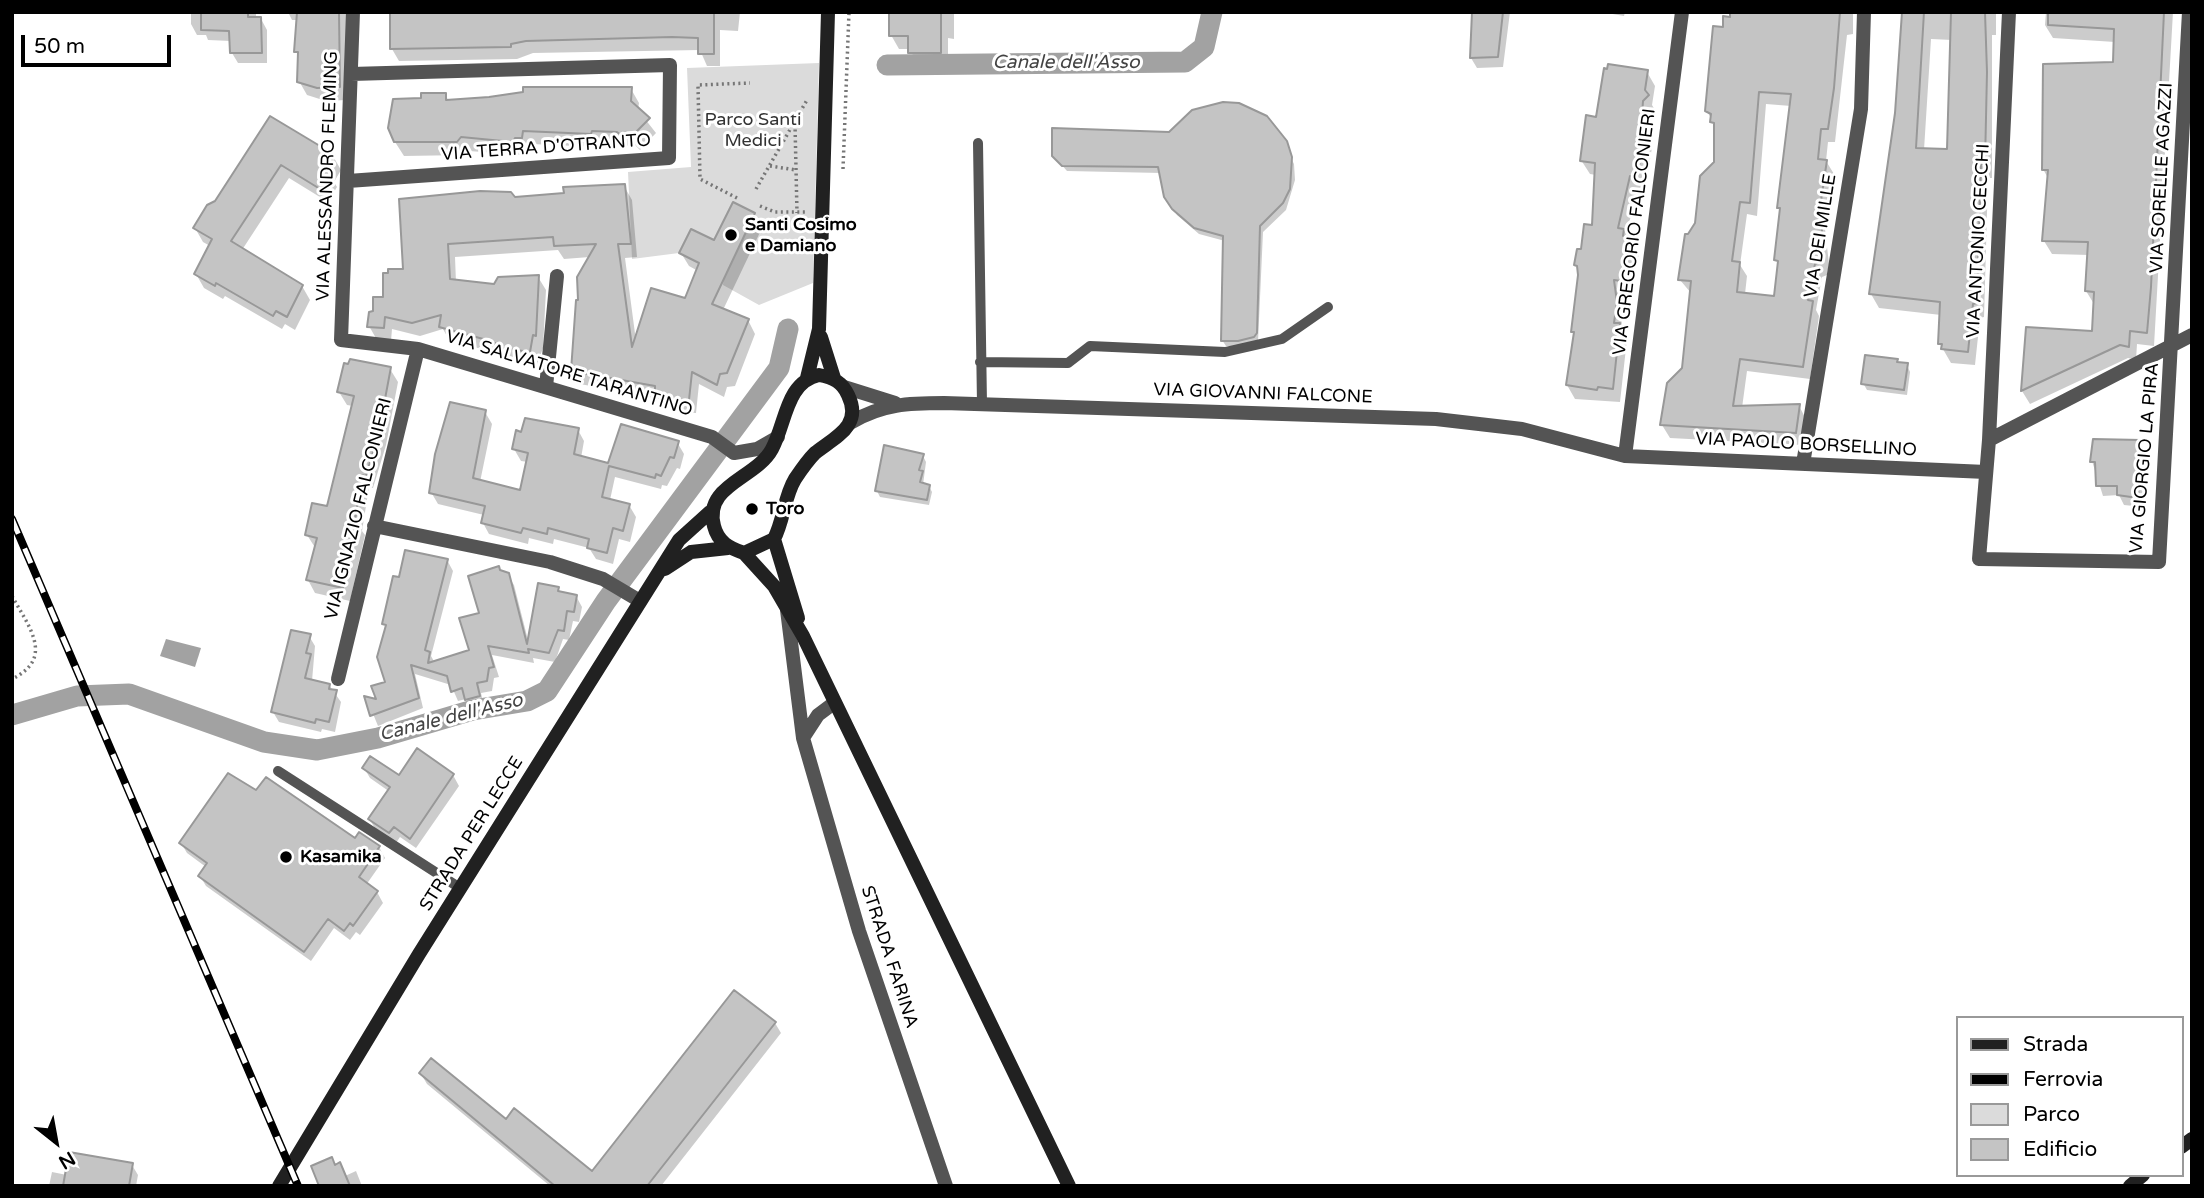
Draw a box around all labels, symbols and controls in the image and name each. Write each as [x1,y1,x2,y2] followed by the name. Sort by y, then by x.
[24,21,175,65] scale bar
[34,34,85,59] text: 50 m
[313,51,343,301] street label: VIA ALESSANDRO FLEMING
[993,52,1139,74] water label: Canale dell'Asso
[2146,82,2178,274] street label: VIA SORELLE AGAZZI
[1609,107,1661,357] street label: VIA GREGORIO FALCONIERI
[705,109,801,152] park label: Parco Santi Medici
[440,130,652,166] street label: VIA TERRA D'OTRANTO
[1963,143,1995,339] street label: VIA ANTONIO CECCHI
[1801,172,1841,300] street label: VIA DEI MILLE
[745,214,857,256] place label: Santi Cosimo e Damiano
[723,227,739,243] marker: Santi Cosimo e Damiano
[443,326,695,422] street label: VIA SALVATORE TARANTINO
[2126,362,2164,554] street label: VIA GIORGIO LA PIRA
[1153,379,1373,409] street label: VIA GIOVANNI FALCONE
[321,396,397,622] street label: VIA IGNAZIO FALCONIERI
[1695,428,1917,462] street label: VIA PAOLO BORSELLINO
[766,498,804,520] place label: Toro
[744,501,760,517] marker: Toro
[377,689,525,747] water label: Canale dell'Asso
[416,753,528,915] street label: STRADA PER LECCE
[300,846,382,868] place label: Kasamika
[278,849,294,865] marker: Kasamika
[856,883,922,1031] street label: STRADA FARINA
[1955,1016,2183,1177] legend
[2023,1032,2088,1057] text: Strada
[2023,1067,2103,1092] text: Ferrovia
[2023,1102,2080,1127] text: Parco
[21,1107,91,1177] north arrow
[2023,1137,2097,1162] text: Edificio
[55,1147,79,1173] text: N

